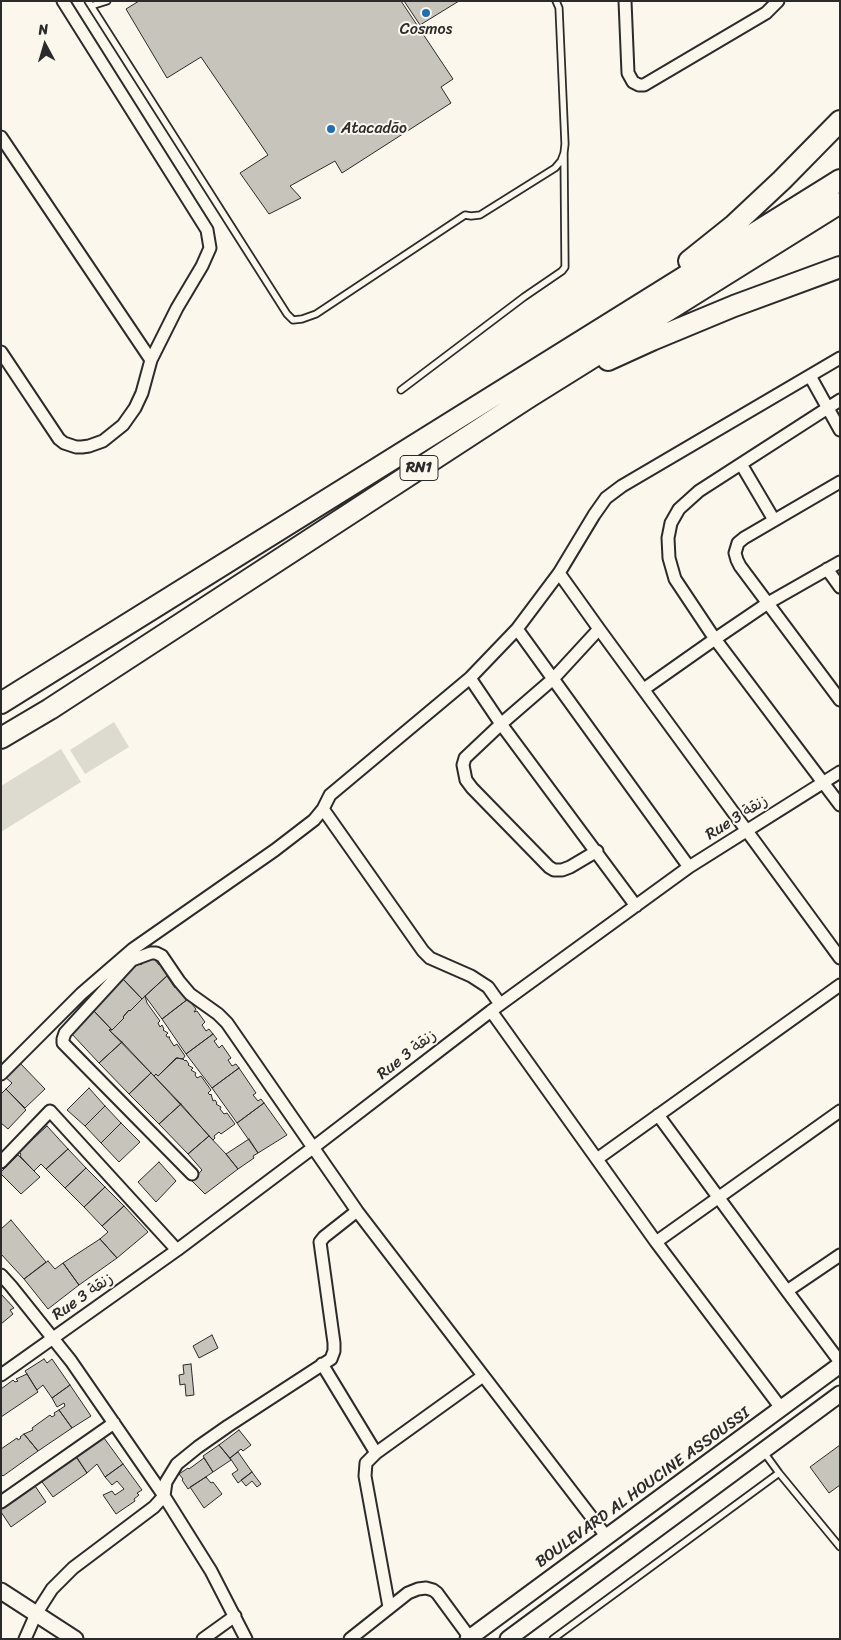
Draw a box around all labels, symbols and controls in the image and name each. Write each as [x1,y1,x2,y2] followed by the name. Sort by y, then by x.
[420,7,432,19] marker: Cosmos
[37,17,50,43] text: N
[20,20,70,70] north arrow
[400,20,452,40] place label: Cosmos
[341,119,407,139] place label: Atacadão
[325,123,337,135] marker: Atacadão
[400,456,438,480] road number: RN1
[702,791,772,845] street label: Rue 3 زنقة
[374,1026,440,1084] street label: Rue 3 زنقة
[49,1269,117,1325] street label: Rue 3 زنقة
[532,1404,754,1572] street label: BOULEVARD AL HOUCINE ASSOUSSI

